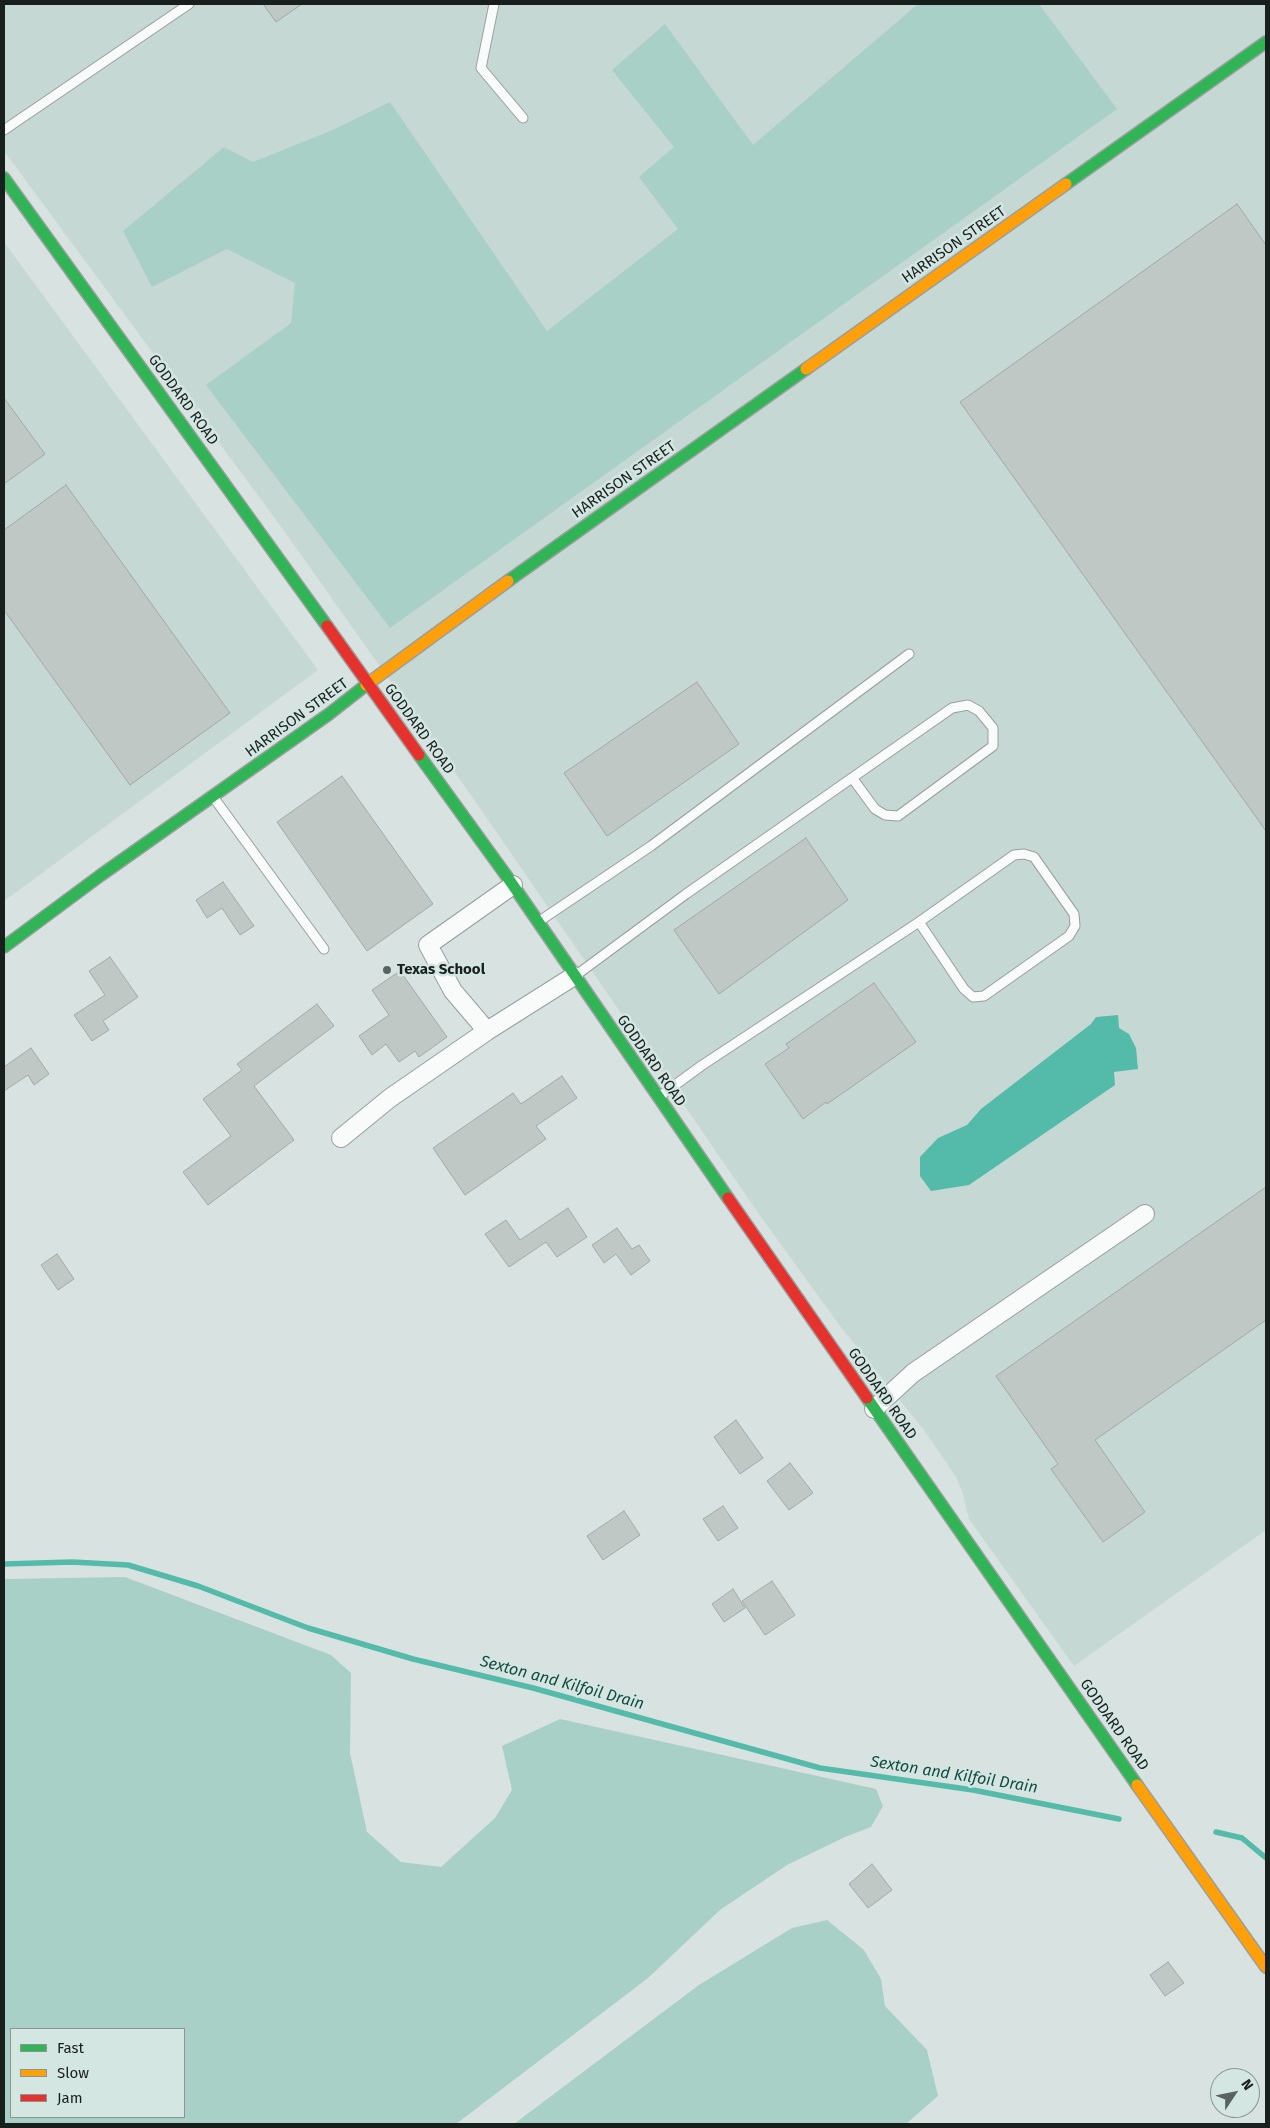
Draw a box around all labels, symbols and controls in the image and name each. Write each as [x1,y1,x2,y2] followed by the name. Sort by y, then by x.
[899,202,1009,288] street label: HARRISON STREET
[144,351,222,449] street label: GODDARD ROAD
[569,437,679,523] street label: HARRISON STREET
[242,675,352,761] street label: HARRISON STREET
[380,680,458,778] street label: GODDARD ROAD
[397,961,485,979] place label: Texas School
[381,964,393,976] marker: Texas School
[613,1012,689,1110] street label: GODDARD ROAD
[844,1345,920,1443] street label: GODDARD ROAD
[478,1652,646,1714] water label: Sexton and Kilfoil Drain
[1076,1676,1152,1774] street label: GODDARD ROAD
[869,1752,1039,1798] water label: Sexton and Kilfoil Drain
[10,2028,185,2118] legend
[57,2039,84,2057] text: Fast
[57,2064,89,2082] text: Slow
[1210,2068,1260,2118] north arrow
[1237,2076,1257,2093] text: N
[57,2089,83,2107] text: Jam

